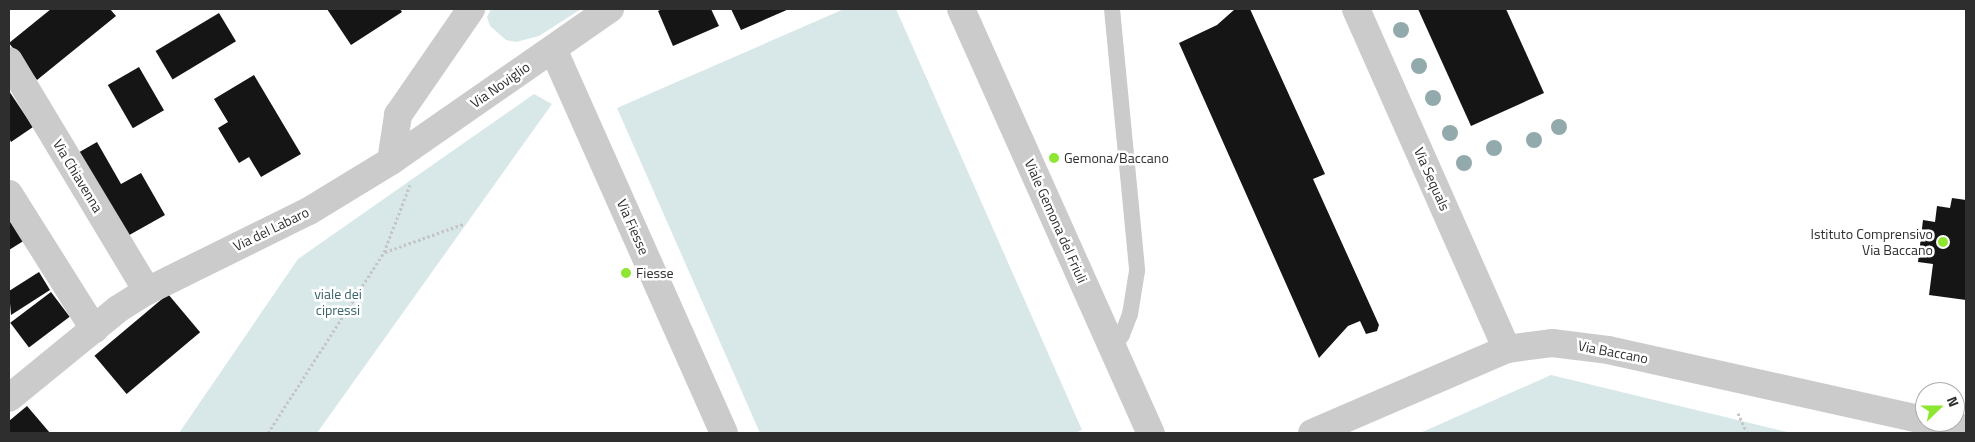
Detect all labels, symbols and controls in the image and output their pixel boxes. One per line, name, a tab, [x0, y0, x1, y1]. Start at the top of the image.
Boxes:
street label: Via Noviglio	[467, 58, 533, 112]
street label: Via Chiavenna	[50, 136, 106, 216]
street label: Via Sequals	[1411, 145, 1453, 213]
place label: Gemona/Baccano	[1064, 150, 1169, 166]
marker: Gemona/Baccano	[1048, 152, 1060, 164]
street label: Viale Gemona del Friuli	[1021, 157, 1091, 285]
street label: Via Fiesse	[613, 197, 653, 257]
street label: Via del Labaro	[230, 203, 312, 255]
place label: Istituto Comprensivo Via Baccano	[1811, 226, 1933, 258]
marker: Istituto Comprensivo Via Baccano	[1937, 236, 1949, 248]
place label: Fiesse	[636, 265, 674, 281]
marker: Fiesse	[620, 267, 632, 279]
park label: viale dei cipressi	[314, 286, 362, 318]
street label: Via Baccano	[1577, 337, 1649, 367]
north arrow	[1915, 382, 1965, 432]
text: N	[1942, 393, 1965, 410]

